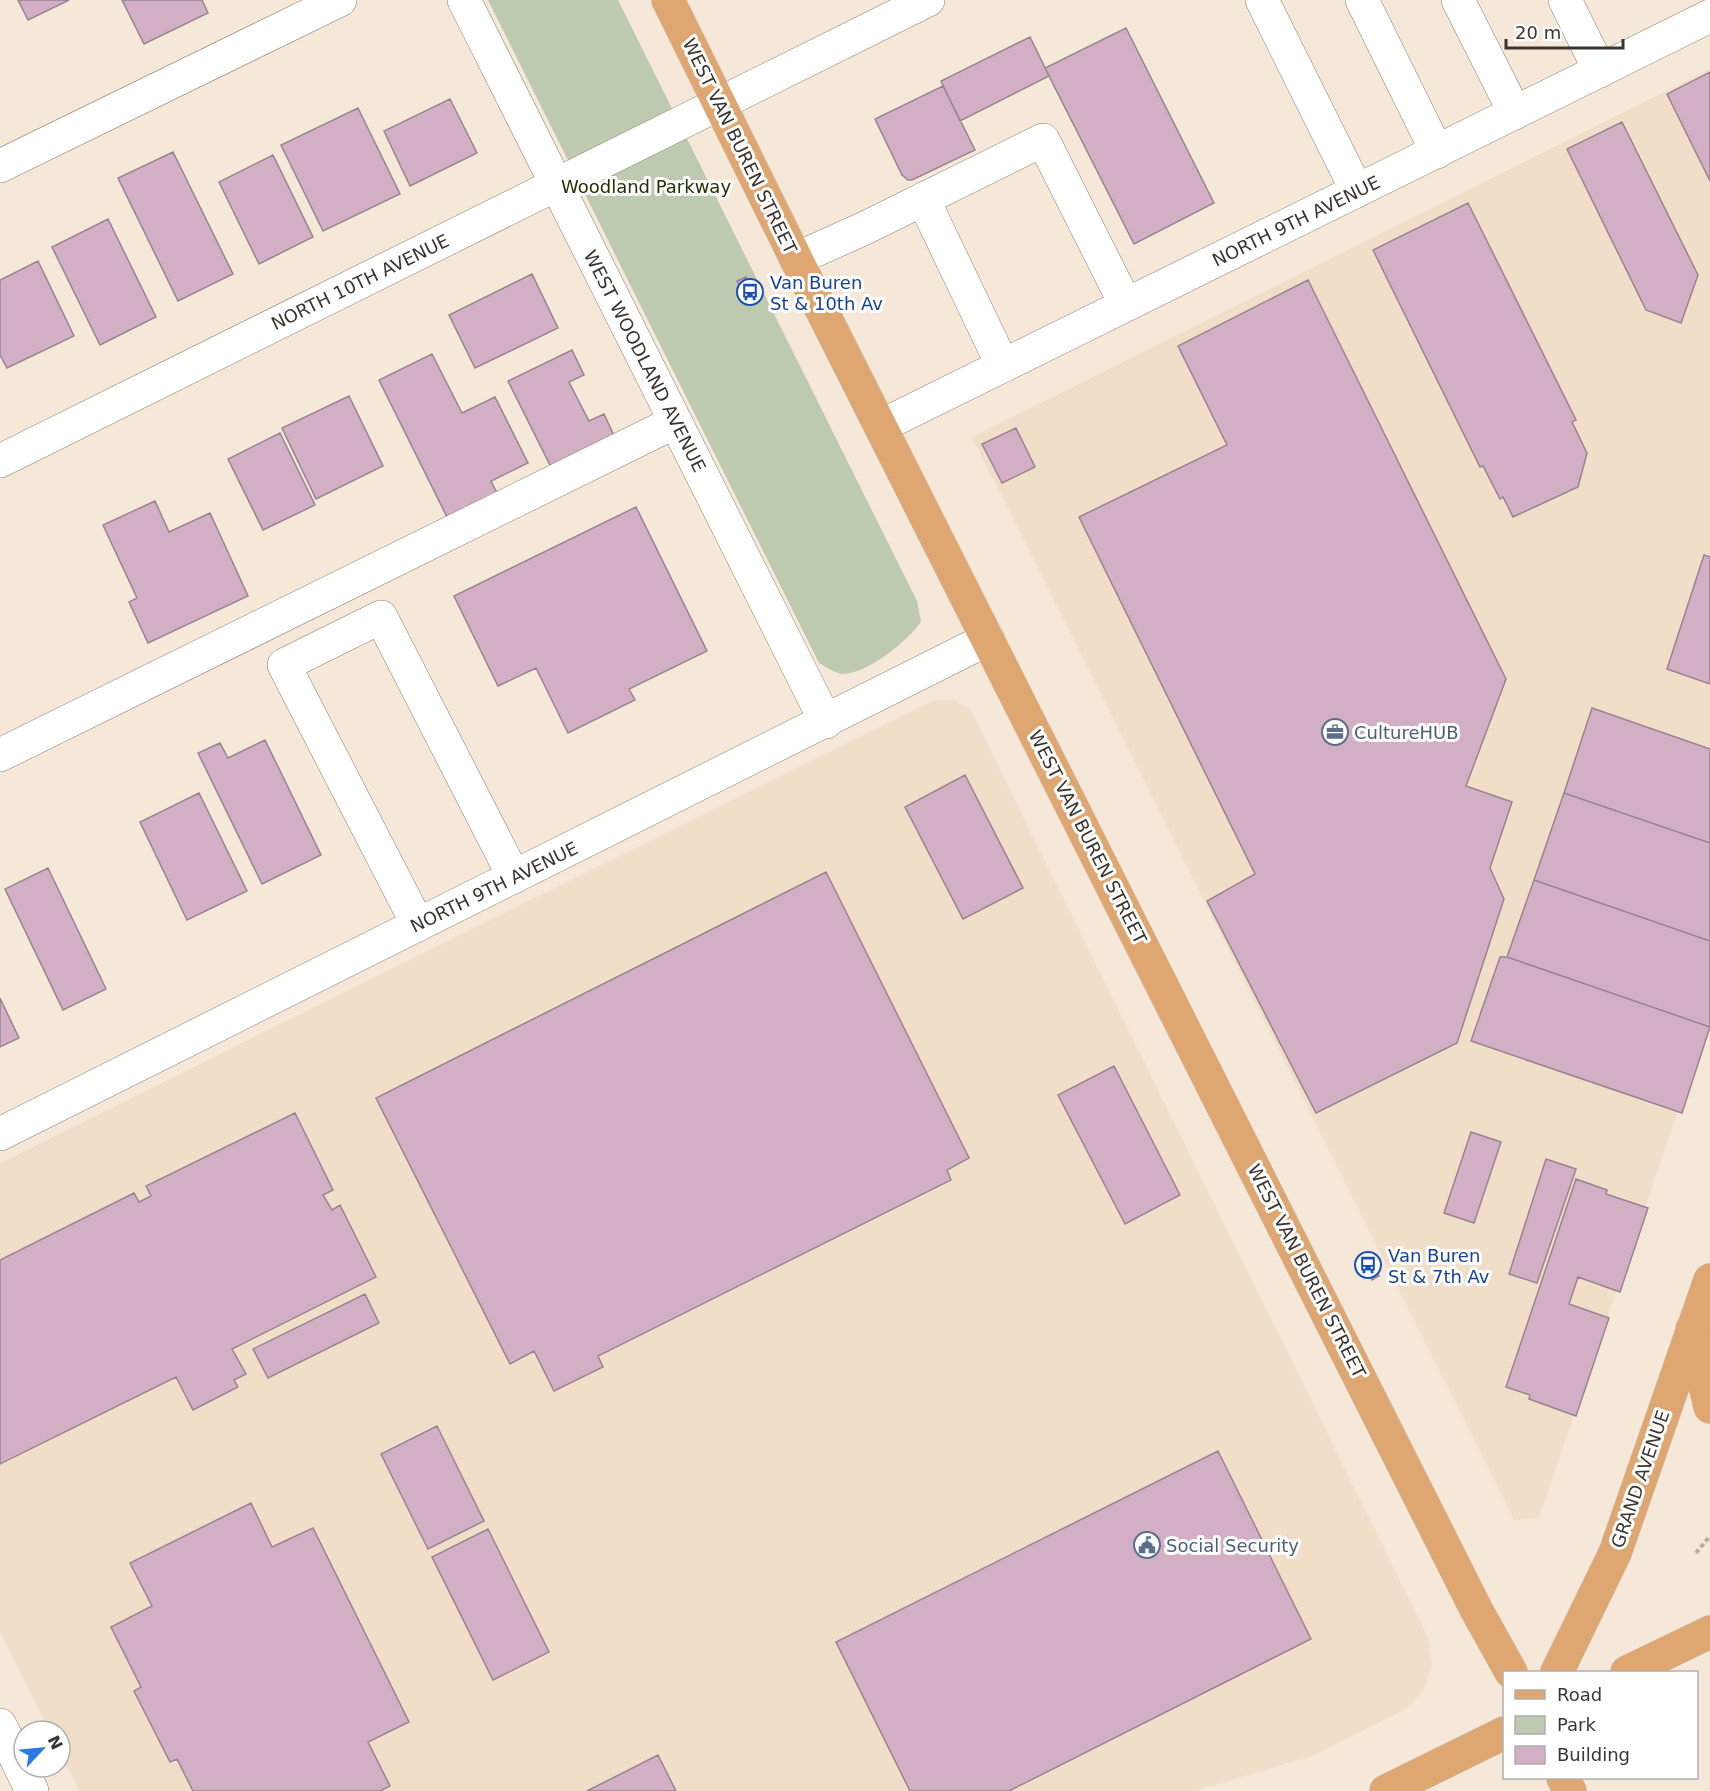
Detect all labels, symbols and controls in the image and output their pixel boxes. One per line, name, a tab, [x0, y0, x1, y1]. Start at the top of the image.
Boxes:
scale bar	[1506, 12, 1623, 50]
text: 20 m	[1515, 22, 1561, 43]
street label: WEST VAN BUREN STREET	[679, 35, 802, 258]
street label: NORTH 9TH AVENUE	[1209, 171, 1383, 271]
park label: Woodland Parkway	[561, 176, 731, 197]
street label: NORTH 10TH AVENUE	[268, 230, 452, 334]
street label: WEST WOODLAND AVENUE	[580, 247, 710, 475]
place label: Van Buren St & 10th Av	[770, 272, 883, 314]
bus stop icon: Van Buren St & 10th Av	[735, 277, 765, 307]
office icon: CultureHUB	[1320, 717, 1350, 747]
place label: CultureHUB	[1354, 722, 1459, 743]
street label: WEST VAN BUREN STREET	[1025, 727, 1152, 948]
street label: NORTH 9TH AVENUE	[407, 837, 581, 937]
street label: WEST VAN BUREN STREET	[1244, 1161, 1371, 1382]
place label: Van Buren St & 7th Av	[1388, 1245, 1490, 1287]
bus stop icon: Van Buren St & 7th Av	[1353, 1250, 1383, 1280]
street label: GRAND AVENUE	[1607, 1408, 1673, 1550]
public building icon: Social Security	[1132, 1530, 1162, 1560]
place label: Social Security	[1166, 1535, 1299, 1556]
legend	[1503, 1671, 1698, 1779]
text: Road	[1557, 1684, 1602, 1705]
text: Park	[1557, 1714, 1596, 1735]
north arrow	[12, 1719, 72, 1779]
text: N	[44, 1732, 67, 1753]
text: Building	[1557, 1744, 1630, 1765]

